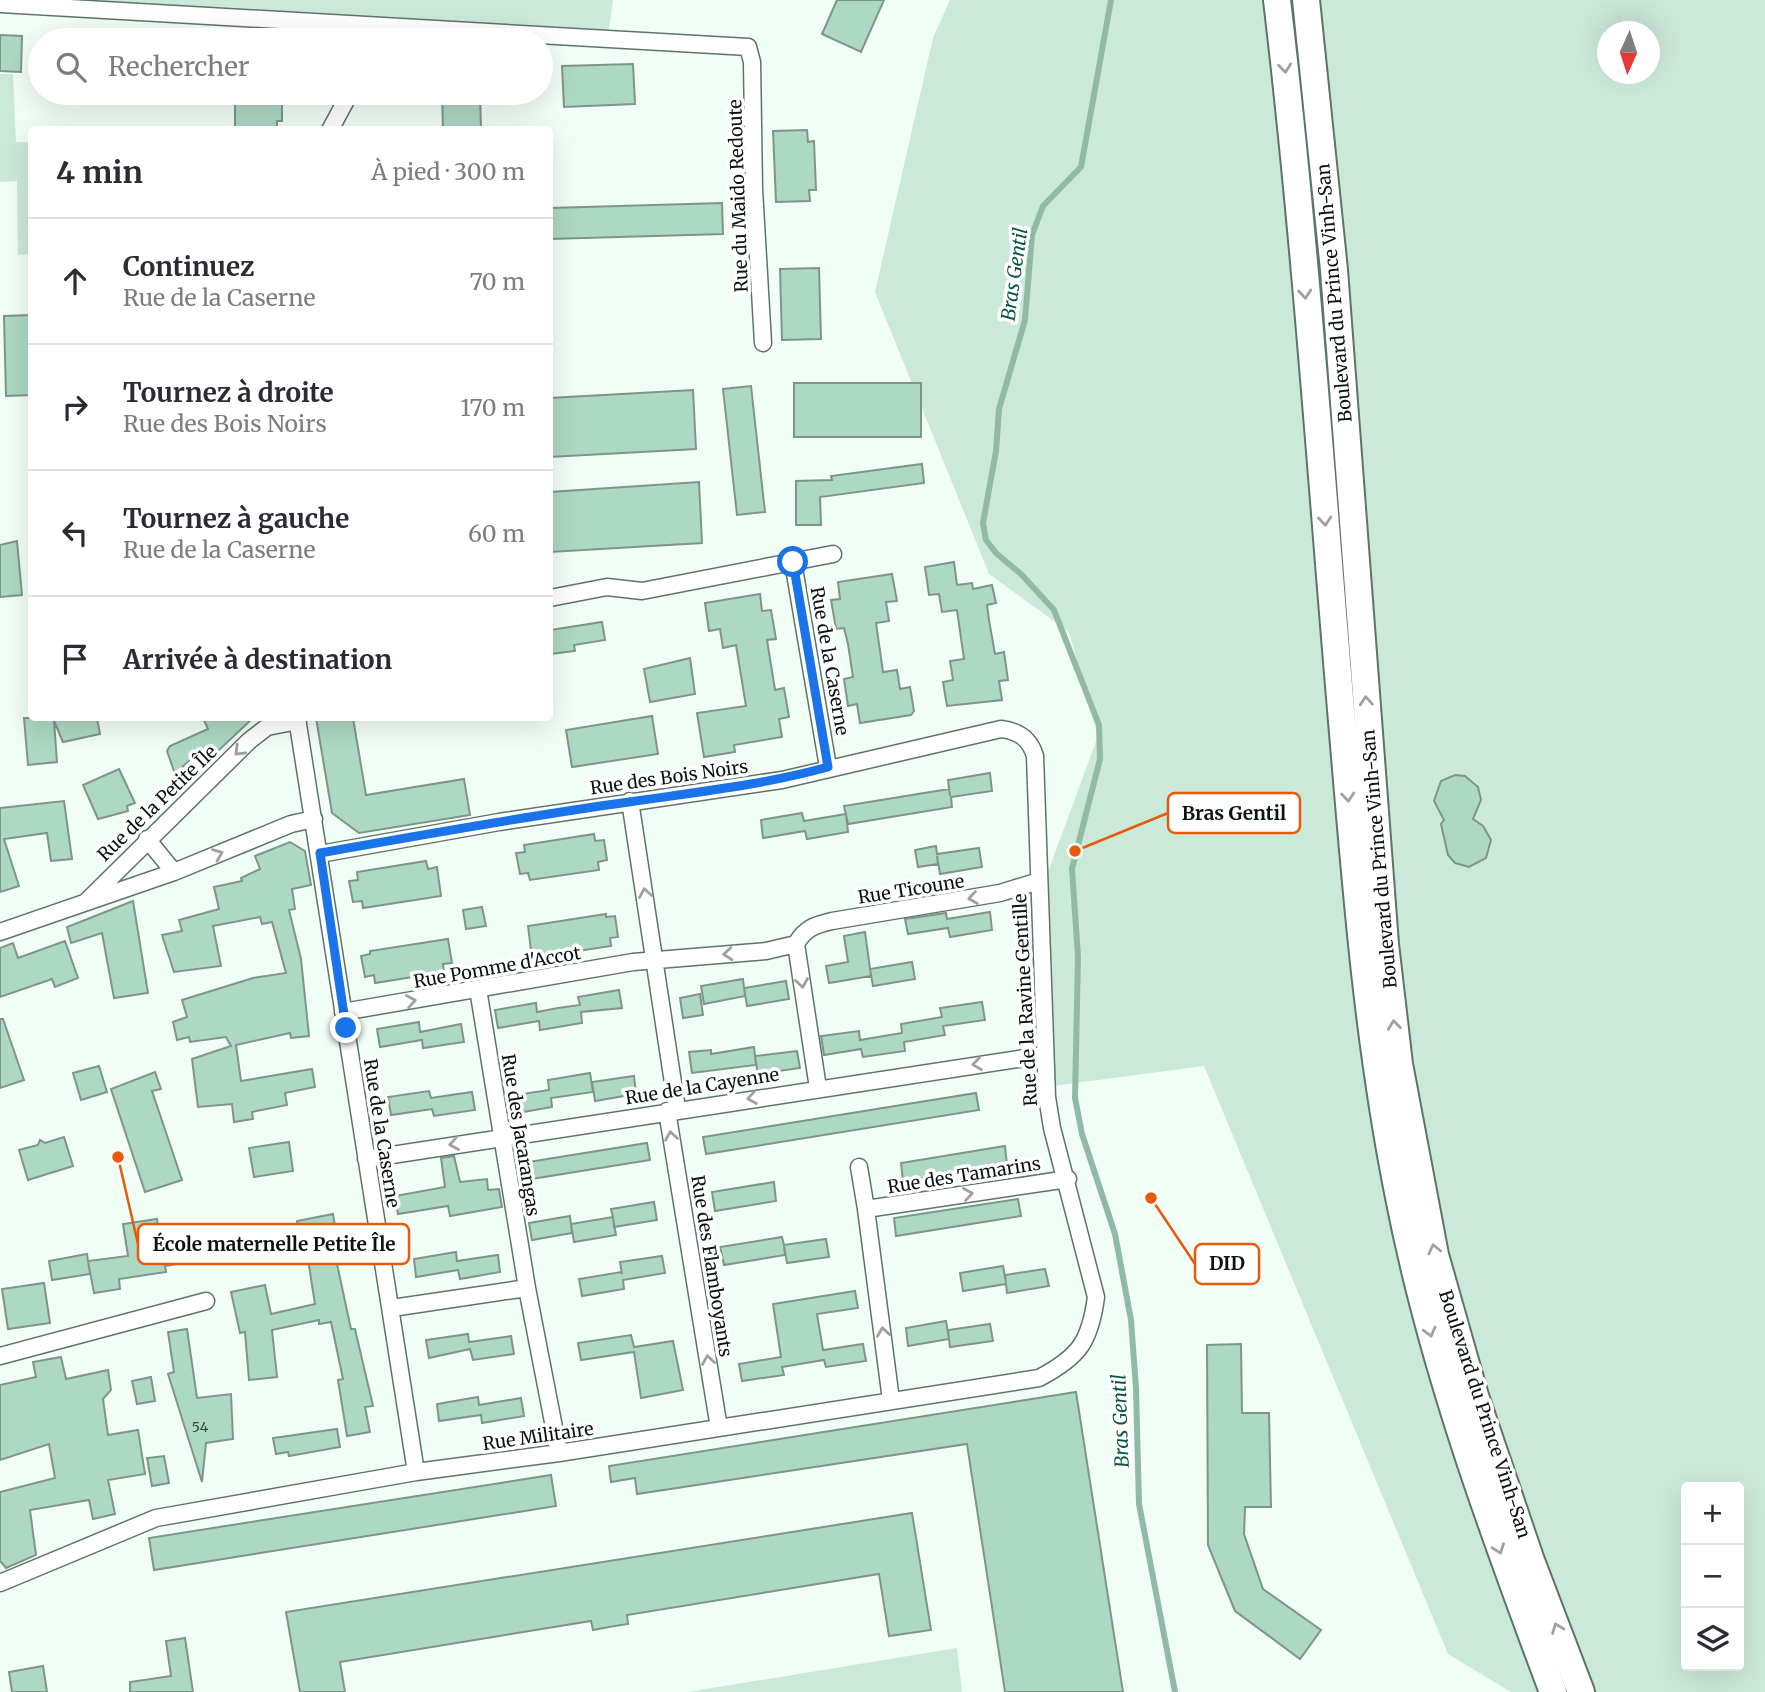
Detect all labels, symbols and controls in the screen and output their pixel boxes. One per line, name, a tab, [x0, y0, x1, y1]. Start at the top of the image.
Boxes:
north arrow	[1597, 21, 1660, 84]
search box	[28, 28, 553, 105]
icon: search	[52, 48, 90, 86]
text: Rechercher	[108, 50, 250, 83]
one-way arrow	[1277, 63, 1292, 74]
street label: Rue du Maido Redoute	[723, 99, 753, 293]
text: 4 min	[56, 153, 143, 191]
text: À pied · 300 m	[371, 157, 525, 186]
street label: Boulevard du Prince Vinh-San	[1311, 163, 1357, 423]
water label: Bras Gentil	[996, 226, 1032, 322]
text: Continuez	[123, 250, 254, 283]
icon: ahead	[56, 262, 94, 300]
text: 70 m	[469, 267, 525, 296]
text: Rue de la Caserne	[123, 283, 315, 312]
one-way arrow	[1297, 289, 1312, 300]
text: Tournez à droite	[123, 376, 334, 409]
icon: right	[56, 388, 94, 426]
text: 170 m	[460, 393, 525, 422]
text: Rue des Bois Noirs	[123, 409, 327, 438]
text: Tournez à gauche	[123, 502, 349, 535]
icon: left	[56, 514, 94, 552]
one-way arrow	[1317, 516, 1332, 527]
text: 60 m	[468, 519, 525, 548]
text: Rue de la Caserne	[123, 535, 315, 564]
route start	[777, 546, 808, 577]
street label: Rue de la Caserne	[806, 585, 854, 737]
icon: arrive	[56, 640, 94, 678]
text: Arrivée à destination	[123, 643, 392, 676]
one-way arrow	[1359, 695, 1374, 706]
street label: Boulevard du Prince Vinh-San	[1356, 729, 1402, 989]
street label: Rue de la Petite Île	[93, 740, 221, 866]
one-way arrow	[234, 742, 247, 755]
street label: Rue des Bois Noirs	[588, 754, 750, 799]
one-way arrow	[1341, 791, 1356, 802]
callout: Bras Gentil	[1168, 793, 1300, 833]
text: Bras Gentil	[1182, 801, 1286, 825]
one-way arrow	[211, 849, 223, 863]
street label: Rue Ticoune	[856, 869, 966, 909]
one-way arrow	[638, 887, 653, 899]
one-way arrow	[967, 890, 979, 905]
street label: Rue de la Ravine Gentille	[1008, 893, 1042, 1107]
street label: Rue Pomme d'Accot	[412, 941, 582, 993]
one-way arrow	[722, 946, 733, 961]
one-way arrow	[794, 977, 809, 989]
one-way arrow	[405, 994, 417, 1009]
route end	[330, 1012, 361, 1043]
one-way arrow	[1386, 1019, 1401, 1031]
street label: Rue des Jacarangas	[497, 1052, 545, 1218]
street label: Rue de la Caserne	[359, 1057, 405, 1209]
one-way arrow	[971, 1057, 983, 1072]
street label: Rue de la Cayenne	[623, 1062, 781, 1110]
one-way arrow	[746, 1090, 758, 1105]
one-way arrow	[664, 1130, 679, 1142]
one-way arrow	[448, 1136, 460, 1151]
street label: Rue des Tamarins	[886, 1152, 1042, 1198]
street label: Rue des Flamboyants	[686, 1173, 738, 1359]
one-way arrow	[962, 1187, 974, 1202]
callout: École maternelle Petite Île	[138, 1224, 409, 1264]
text: École maternelle Petite Île	[152, 1232, 396, 1256]
one-way arrow	[1428, 1243, 1442, 1255]
callout: DID	[1195, 1244, 1259, 1284]
text: DID	[1209, 1251, 1245, 1275]
street label: Boulevard du Prince Vinh-San	[1434, 1287, 1536, 1541]
one-way arrow	[1422, 1326, 1437, 1338]
one-way arrow	[875, 1327, 890, 1338]
one-way arrow	[701, 1355, 716, 1366]
water label: Bras Gentil	[1106, 1374, 1134, 1468]
street label: Rue Militaire	[481, 1417, 595, 1455]
house number: 54	[192, 1418, 209, 1436]
map controls	[1681, 1482, 1744, 1671]
button: +	[1681, 1482, 1744, 1545]
one-way arrow	[1491, 1542, 1505, 1554]
button: −	[1681, 1545, 1744, 1608]
button: layers	[1681, 1608, 1744, 1671]
one-way arrow	[1551, 1623, 1565, 1635]

